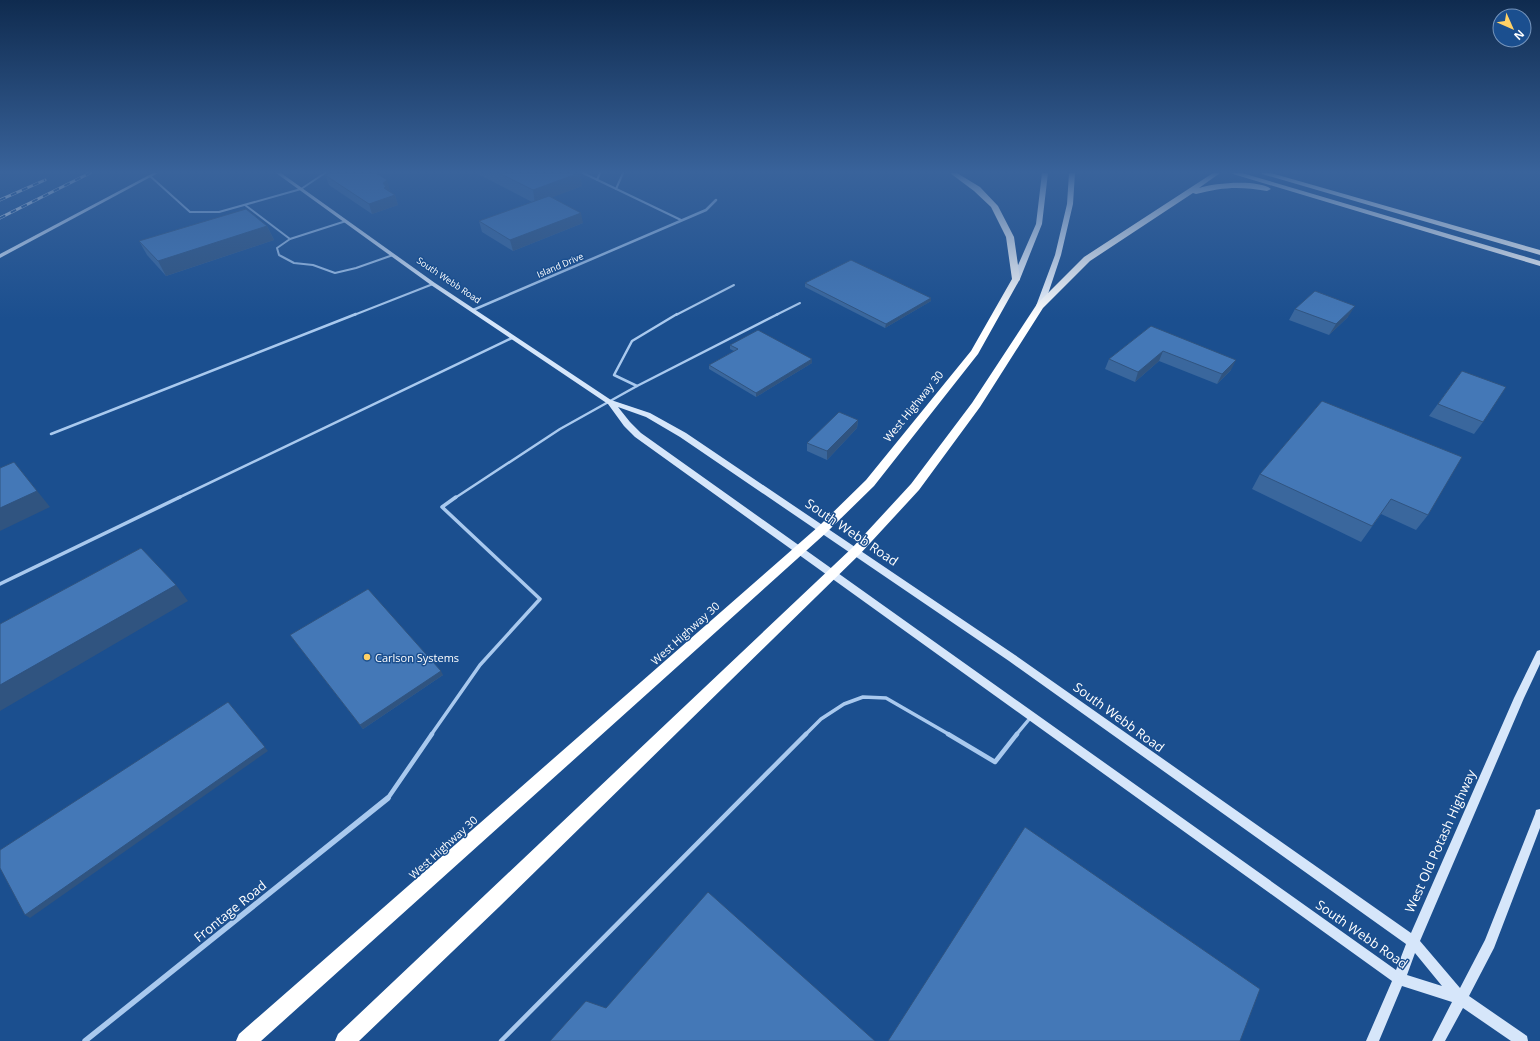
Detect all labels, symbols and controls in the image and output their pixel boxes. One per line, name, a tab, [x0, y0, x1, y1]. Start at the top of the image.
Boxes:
north arrow	[1492, 8, 1532, 48]
text: N	[1511, 27, 1528, 44]
street label: Island Drive	[535, 249, 585, 281]
street label: South Webb Road	[414, 254, 484, 306]
street label: West Highway 30	[880, 367, 946, 445]
street label: South Webb Road	[802, 494, 902, 570]
street label: West Highway 30	[647, 598, 723, 668]
place label: Carlson Systems	[375, 650, 459, 665]
marker: Carlson Systems	[362, 652, 372, 662]
street label: South Webb Road	[1070, 678, 1168, 756]
street label: West Old Potash Highway	[1400, 766, 1480, 915]
street label: West Highway 30	[405, 812, 481, 882]
street label: Frontage Road	[190, 876, 270, 946]
street label: South Webb Road	[1312, 896, 1412, 972]

